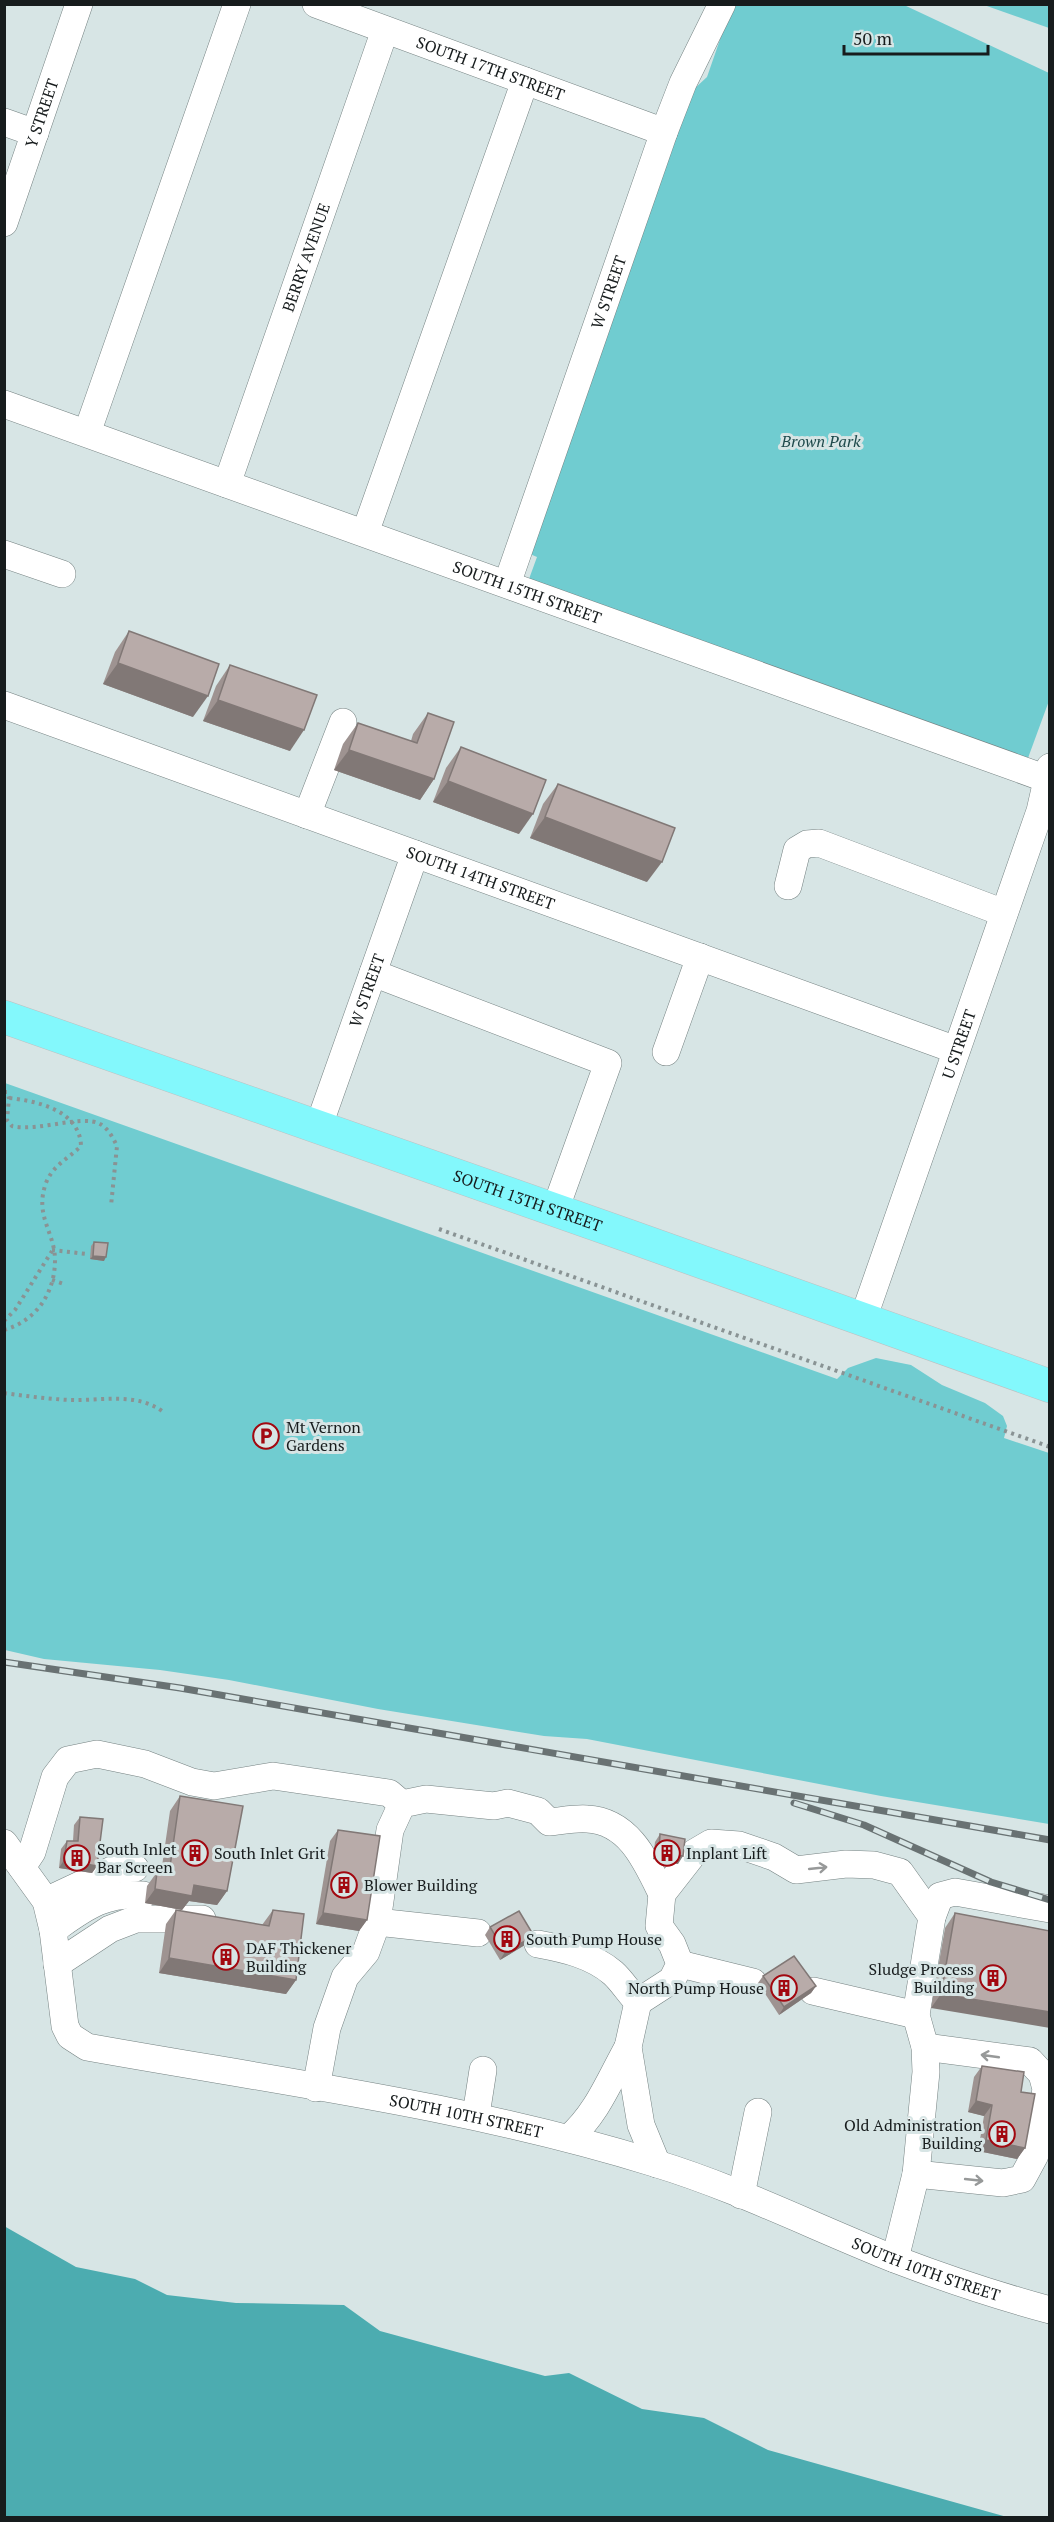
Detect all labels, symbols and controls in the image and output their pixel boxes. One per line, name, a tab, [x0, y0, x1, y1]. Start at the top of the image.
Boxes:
scale bar	[844, 18, 988, 56]
text: 50 m	[853, 26, 893, 50]
street label: SOUTH 17TH STREET	[413, 31, 568, 106]
street label: Y STREET	[20, 76, 64, 151]
street label: BERRY AVENUE	[277, 200, 335, 315]
street label: W STREET	[586, 252, 631, 332]
park label: Brown Park	[780, 430, 861, 452]
street label: SOUTH 15TH STREET	[450, 555, 605, 629]
street label: SOUTH 14TH STREET	[403, 841, 558, 915]
street label: W STREET	[344, 951, 390, 1030]
street label: U STREET	[937, 1007, 981, 1082]
street label: SOUTH 13TH STREET	[450, 1164, 605, 1237]
place label: Mt Vernon Gardens	[286, 1416, 361, 1456]
parking icon: Mt Vernon Gardens	[251, 1421, 281, 1451]
place label: South Inlet Bar Screen	[97, 1838, 177, 1878]
building icon: South Inlet Grit	[180, 1838, 210, 1868]
building icon: Inplant Lift	[652, 1838, 682, 1868]
place label: South Inlet Grit	[214, 1842, 326, 1864]
place label: Inplant Lift	[686, 1842, 767, 1864]
building icon: South Inlet Bar Screen	[62, 1843, 92, 1873]
one-way arrow	[808, 1862, 828, 1873]
building icon: Blower Building	[329, 1870, 359, 1900]
place label: Blower Building	[364, 1874, 478, 1896]
building icon: South Pump House	[492, 1924, 522, 1954]
place label: South Pump House	[526, 1928, 662, 1950]
place label: DAF Thickener Building	[246, 1937, 352, 1977]
building icon: DAF Thickener Building	[211, 1942, 241, 1972]
place label: Sludge Process Building	[869, 1958, 975, 1998]
building icon: Sludge Process Building	[978, 1963, 1008, 1993]
building icon: North Pump House	[769, 1973, 799, 2003]
place label: North Pump House	[628, 1977, 764, 1999]
one-way arrow	[981, 2050, 1001, 2061]
street label: SOUTH 10TH STREET	[388, 2089, 545, 2143]
place label: Old Administration Building	[844, 2114, 983, 2154]
building icon: Old Administration Building	[987, 2119, 1017, 2149]
one-way arrow	[964, 2175, 983, 2186]
street label: SOUTH 10TH STREET	[849, 2232, 1003, 2306]

